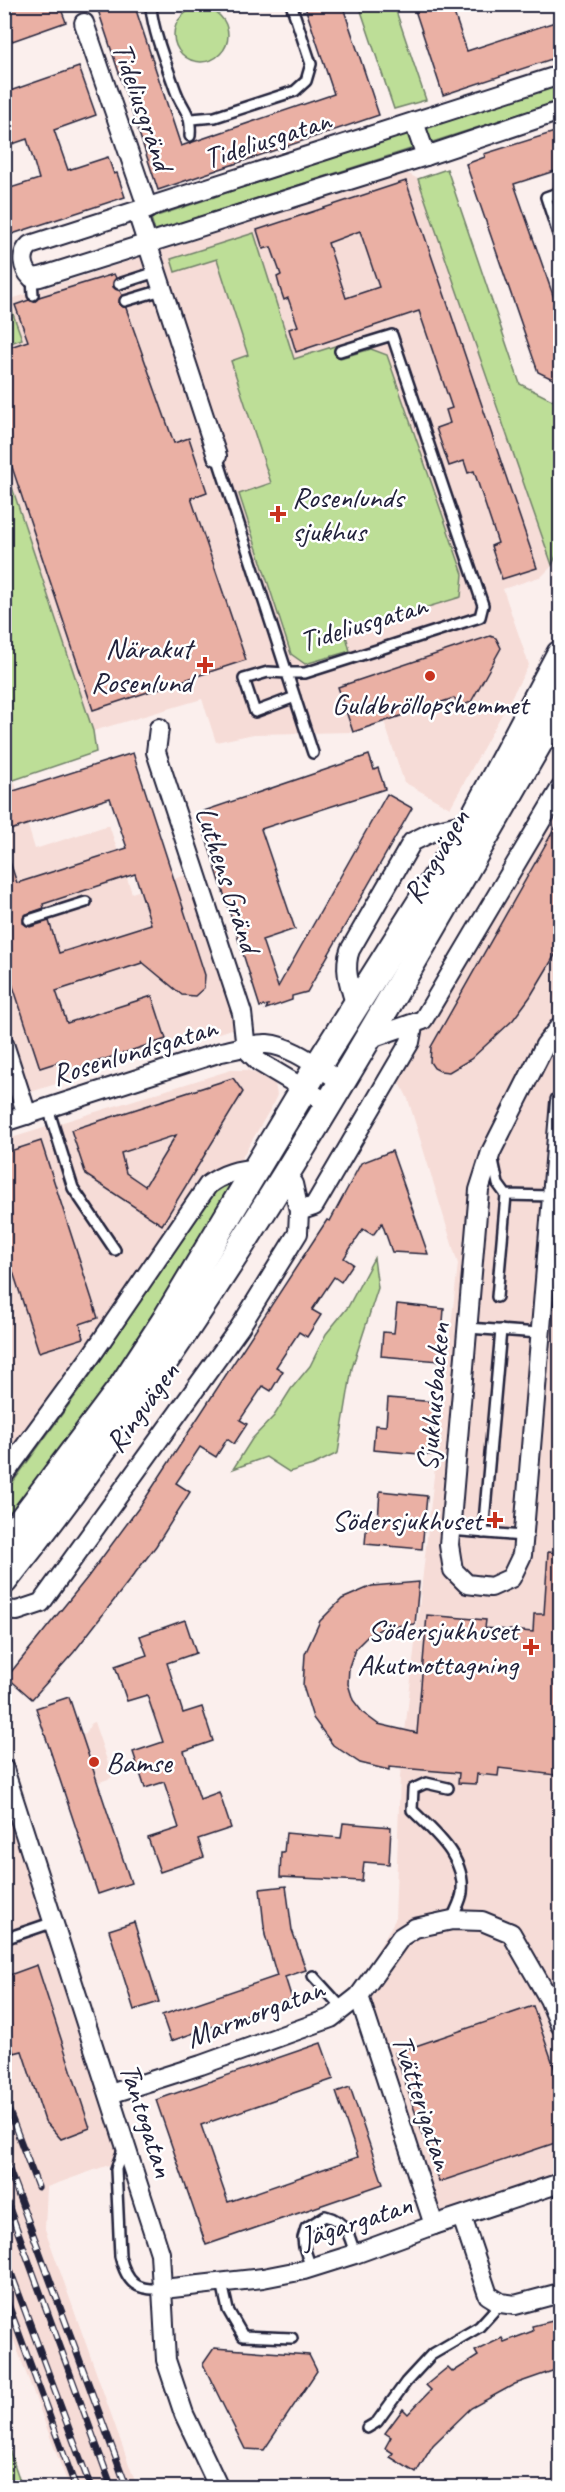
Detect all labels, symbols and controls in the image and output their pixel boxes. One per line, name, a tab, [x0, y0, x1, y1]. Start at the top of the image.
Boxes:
street label: Tideliusgränd	[103, 37, 184, 179]
street label: Tideliusgatan	[199, 100, 337, 177]
place label: Rosenlunds sjukhus	[292, 478, 406, 550]
marker: Rosenlunds sjukhus	[269, 505, 287, 523]
street label: Tideliusgatan	[295, 585, 433, 660]
place label: Närakut Rosenlund	[91, 629, 196, 701]
marker: Närakut Rosenlund	[196, 656, 214, 674]
marker: Guldbröllopshemmet	[423, 669, 437, 683]
place label: Guldbröllopshemmet	[332, 685, 531, 723]
street label: Luthens Gränd	[187, 801, 271, 961]
street label: Ringvägen	[394, 802, 478, 910]
street label: Rosenlundsgatan	[47, 1007, 223, 1094]
street label: Sjukhusbacken	[408, 1320, 458, 1473]
street label: Ringvägen	[96, 1354, 188, 1460]
place label: Södersjukhuset	[331, 1501, 485, 1539]
marker: Södersjukhuset	[486, 1511, 504, 1529]
place label: Södersjukhuset Akutmottagning	[357, 1611, 521, 1683]
marker: Södersjukhuset Akutmottagning	[522, 1638, 540, 1656]
place label: Bamse	[106, 1743, 174, 1781]
marker: Bamse	[87, 1755, 101, 1769]
street label: Marmorgatan	[181, 1969, 331, 2057]
street label: Tvätterigatan	[383, 2029, 463, 2176]
street label: Tantogatan	[111, 2058, 183, 2182]
street label: Jägargatan	[293, 2185, 417, 2257]

